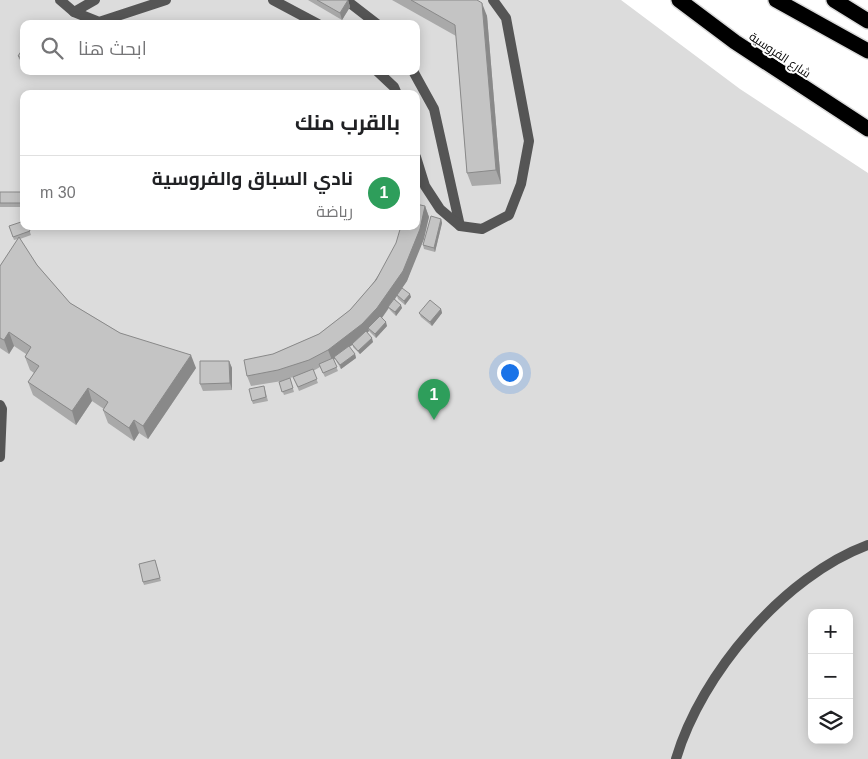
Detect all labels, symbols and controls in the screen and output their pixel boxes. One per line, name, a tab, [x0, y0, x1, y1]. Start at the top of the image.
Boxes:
search box	[20, 20, 420, 75]
street label: شارع الفروسية	[746, 29, 814, 82]
icon: search	[38, 34, 66, 62]
text: ابحث هنا	[78, 38, 147, 59]
text: بالقرب منك	[295, 111, 400, 134]
text: نادي السباق والفروسية	[152, 168, 353, 189]
text: 30 m	[40, 184, 76, 201]
text: 1	[380, 184, 388, 201]
text: رياضة	[316, 203, 353, 220]
your location	[497, 360, 523, 386]
pin: 1	[418, 379, 450, 420]
map controls	[808, 609, 853, 744]
button: +	[808, 609, 853, 654]
button: −	[808, 654, 853, 699]
button: layers	[808, 699, 853, 744]

